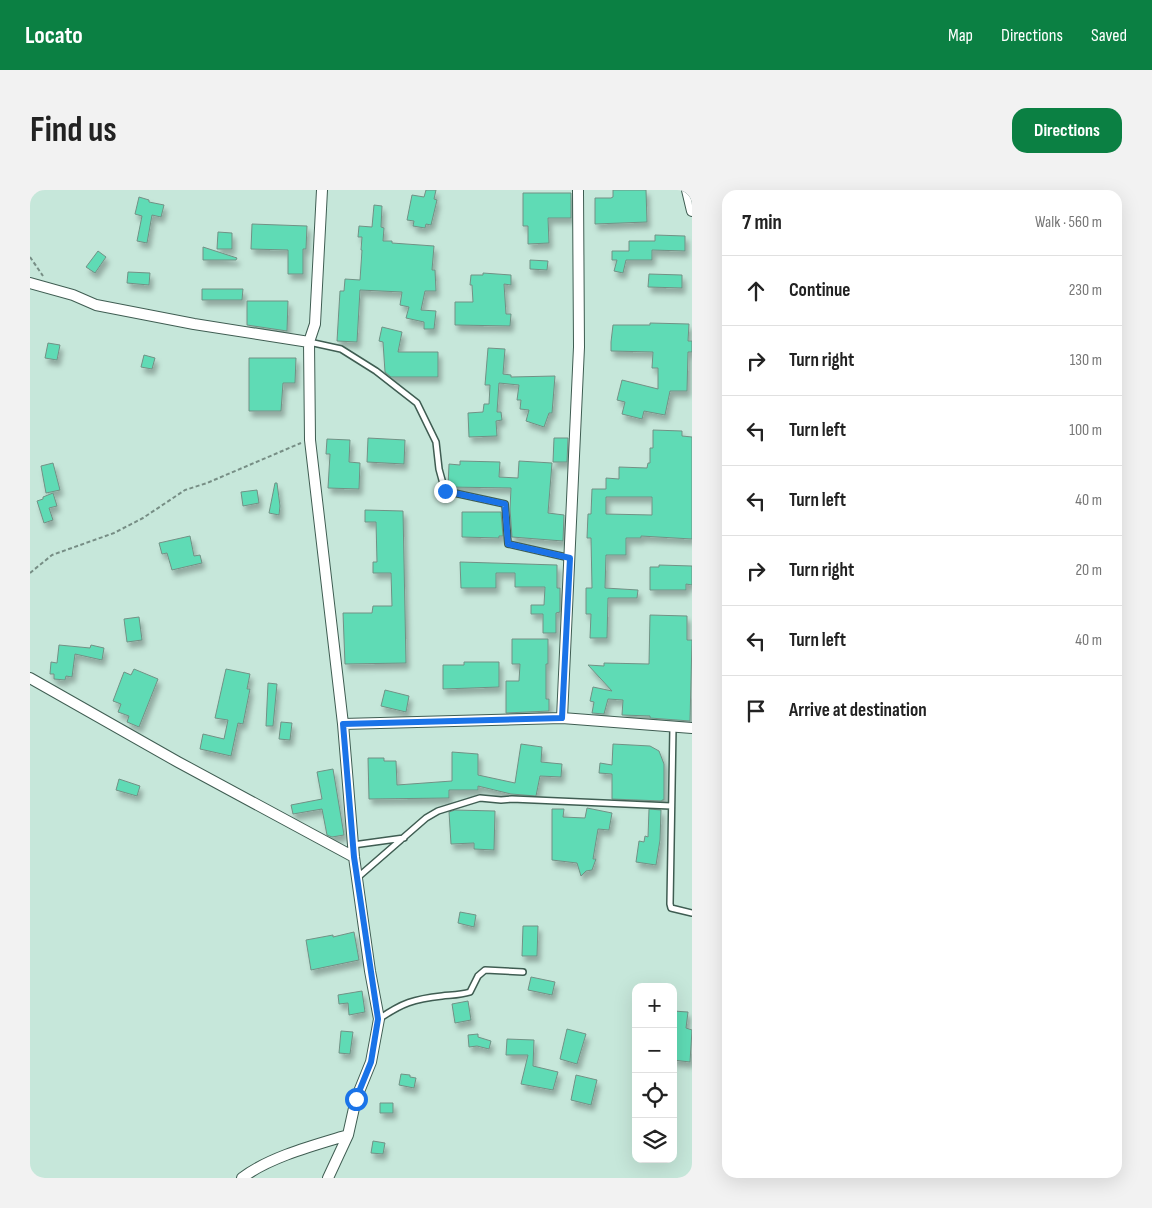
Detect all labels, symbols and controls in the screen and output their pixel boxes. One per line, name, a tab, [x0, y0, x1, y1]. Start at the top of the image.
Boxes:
text: Locato	[25, 21, 83, 50]
text: Map	[948, 25, 973, 46]
text: Directions	[1001, 25, 1063, 46]
text: Saved	[1091, 25, 1127, 46]
button: Directions	[1012, 108, 1122, 153]
text: Find us	[30, 109, 117, 152]
text: 7 min	[742, 210, 782, 235]
text: Walk · 560 m	[1035, 213, 1102, 232]
icon: ahead	[742, 277, 770, 305]
text: Continue	[789, 279, 850, 302]
text: 230 m	[1069, 281, 1102, 300]
icon: right	[742, 347, 770, 375]
text: Turn right	[789, 349, 854, 372]
text: 130 m	[1070, 351, 1102, 370]
icon: left	[742, 417, 770, 445]
text: Turn left	[789, 419, 846, 442]
text: 100 m	[1069, 421, 1102, 440]
route end	[434, 480, 457, 503]
icon: left	[742, 487, 770, 515]
text: Turn left	[789, 489, 846, 512]
text: 40 m	[1075, 491, 1102, 510]
icon: right	[742, 557, 770, 585]
text: Turn right	[789, 559, 854, 582]
text: 20 m	[1075, 561, 1102, 580]
icon: left	[742, 627, 770, 655]
text: Turn left	[789, 629, 846, 652]
text: 40 m	[1075, 631, 1102, 650]
icon: arrive	[742, 697, 770, 725]
text: Arrive at destination	[789, 699, 927, 722]
map controls	[632, 983, 677, 1163]
button: +	[632, 983, 677, 1028]
button: −	[632, 1028, 677, 1073]
button: locate	[632, 1073, 677, 1118]
route start	[345, 1088, 368, 1111]
button: layers	[632, 1118, 677, 1163]

